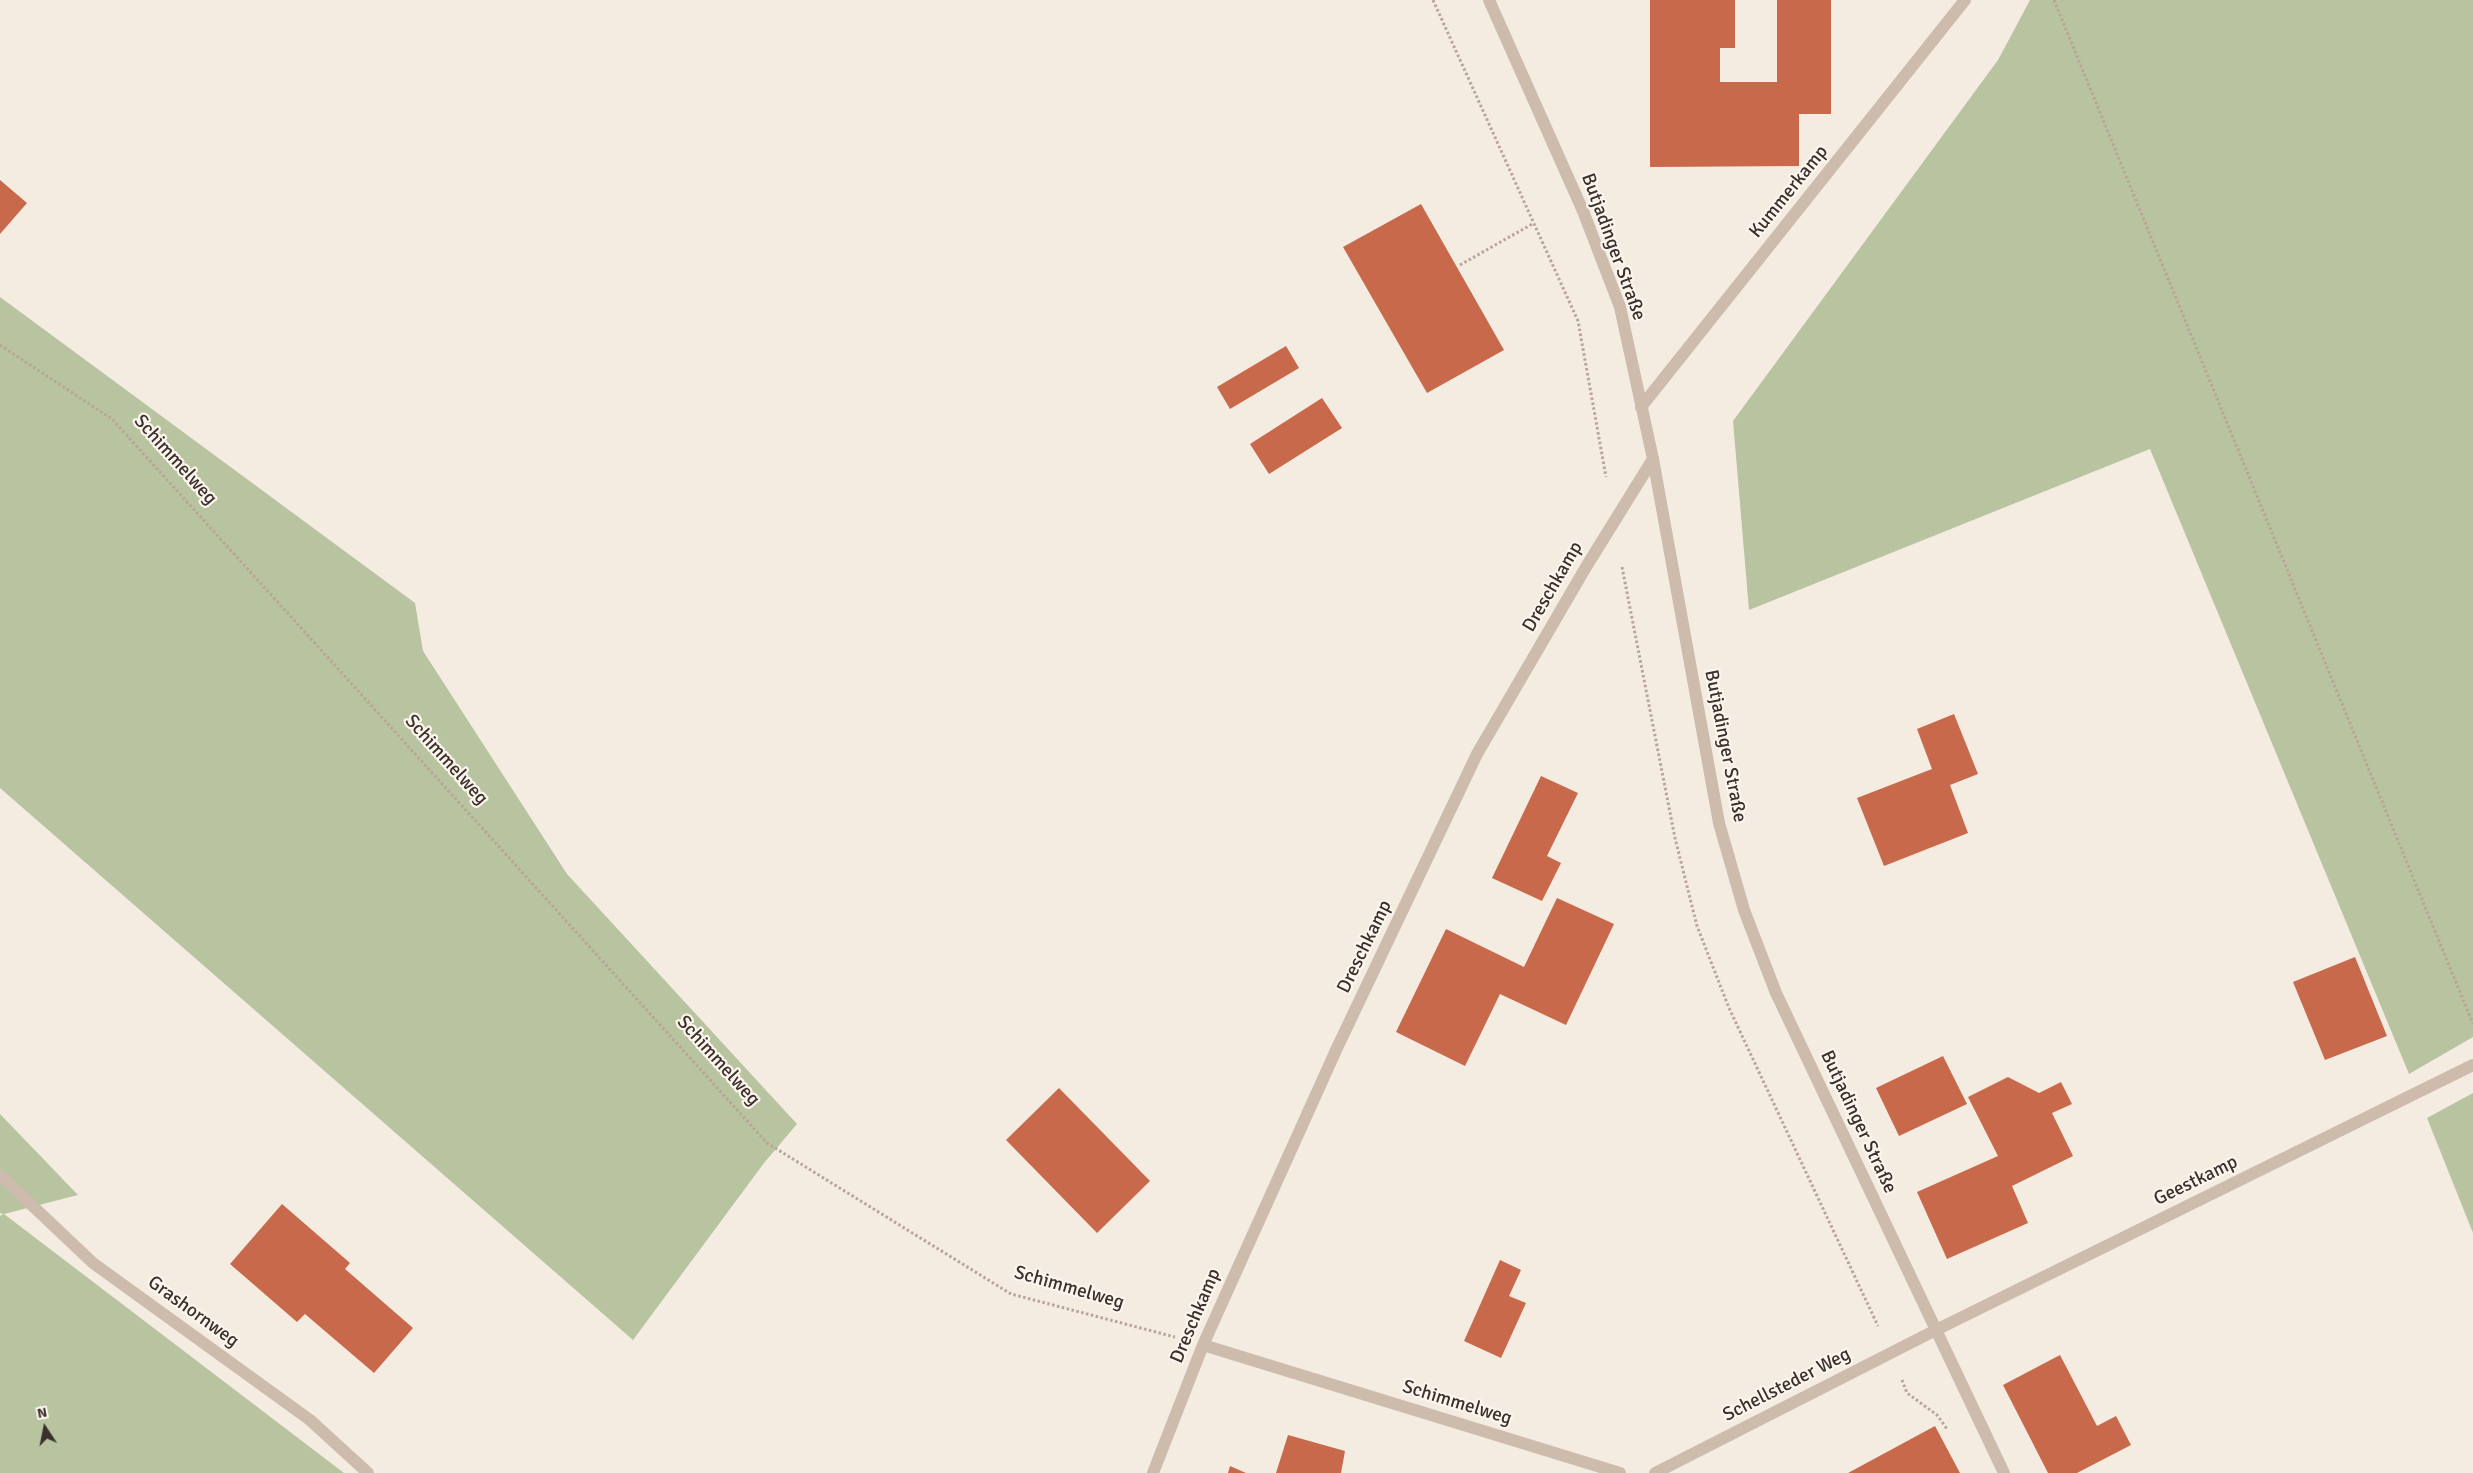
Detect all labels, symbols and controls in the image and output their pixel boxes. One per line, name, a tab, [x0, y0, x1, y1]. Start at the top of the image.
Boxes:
street label: Kummerkamp	[1745, 141, 1833, 243]
street label: Butjadinger Straße	[1576, 170, 1650, 324]
street label: Schimmelweg	[129, 410, 221, 510]
street label: Dreschkamp	[1518, 538, 1588, 636]
street label: Butjadinger Straße	[1699, 668, 1751, 824]
street label: Schimmelweg	[400, 710, 492, 810]
street label: Dreschkamp	[1333, 897, 1397, 997]
street label: Schimmelweg	[672, 1011, 764, 1111]
street label: Butjadinger Straße	[1815, 1047, 1901, 1197]
street label: Geestkamp	[2150, 1151, 2242, 1211]
street label: Schimmelweg	[1011, 1261, 1127, 1315]
street label: Dreschkamp	[1166, 1265, 1226, 1367]
street label: Grashornweg	[143, 1271, 243, 1353]
street label: Schellsteder Weg	[1719, 1343, 1855, 1427]
street label: Schimmelweg	[1400, 1376, 1514, 1430]
north arrow	[20, 1403, 70, 1453]
text: N	[36, 1404, 48, 1422]

